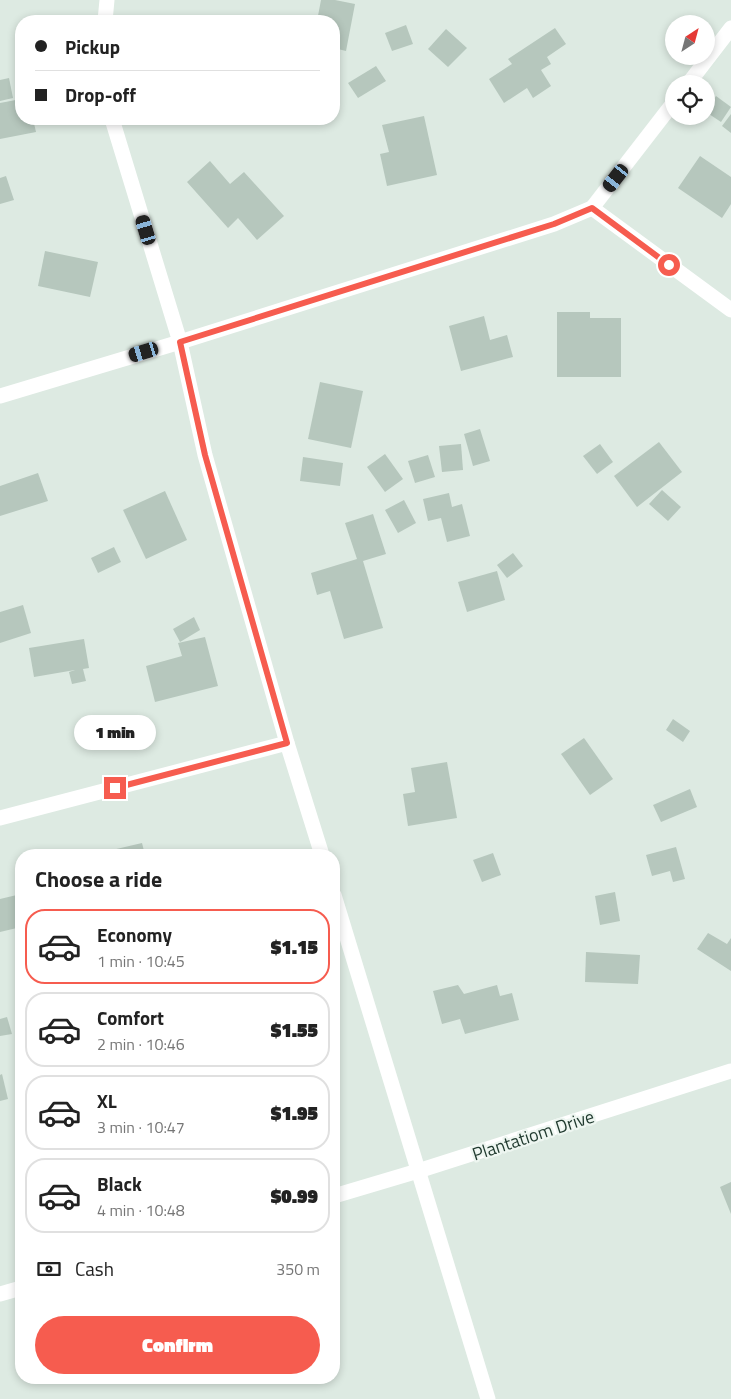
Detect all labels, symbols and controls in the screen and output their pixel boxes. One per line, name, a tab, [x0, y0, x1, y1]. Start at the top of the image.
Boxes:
north arrow	[665, 15, 715, 65]
map controls	[665, 15, 715, 125]
text: Pickup	[65, 32, 120, 61]
button: locate	[665, 75, 715, 125]
text: Drop-off	[65, 80, 136, 109]
car	[600, 162, 631, 194]
car	[134, 213, 157, 247]
route start	[658, 254, 680, 276]
car	[127, 340, 160, 364]
callout: 1 min	[74, 716, 156, 750]
text: 1 min	[95, 720, 135, 744]
route end	[104, 777, 126, 799]
text: Choose a ride	[35, 862, 162, 896]
text: Economy	[97, 920, 172, 949]
icon: car	[37, 924, 82, 969]
text: $1.15	[271, 932, 318, 961]
text: 1 min · 10:45	[97, 949, 185, 973]
text: Comfort	[97, 1003, 164, 1032]
icon: car	[37, 1007, 82, 1052]
text: $1.55	[271, 1015, 318, 1044]
text: 2 min · 10:46	[97, 1032, 185, 1056]
text: XL	[97, 1086, 117, 1115]
icon: car	[37, 1090, 82, 1135]
text: $1.95	[271, 1098, 318, 1127]
street label: Plantatiom Drive	[468, 1103, 598, 1167]
text: 3 min · 10:47	[97, 1115, 185, 1139]
text: Black	[97, 1169, 142, 1198]
icon: car	[37, 1173, 82, 1218]
text: $0.99	[271, 1181, 318, 1210]
text: 4 min · 10:48	[97, 1198, 185, 1222]
text: Cash	[75, 1254, 114, 1283]
icon: cash	[35, 1255, 63, 1283]
text: 350 m	[276, 1257, 320, 1281]
button: Confirm	[35, 1316, 320, 1374]

